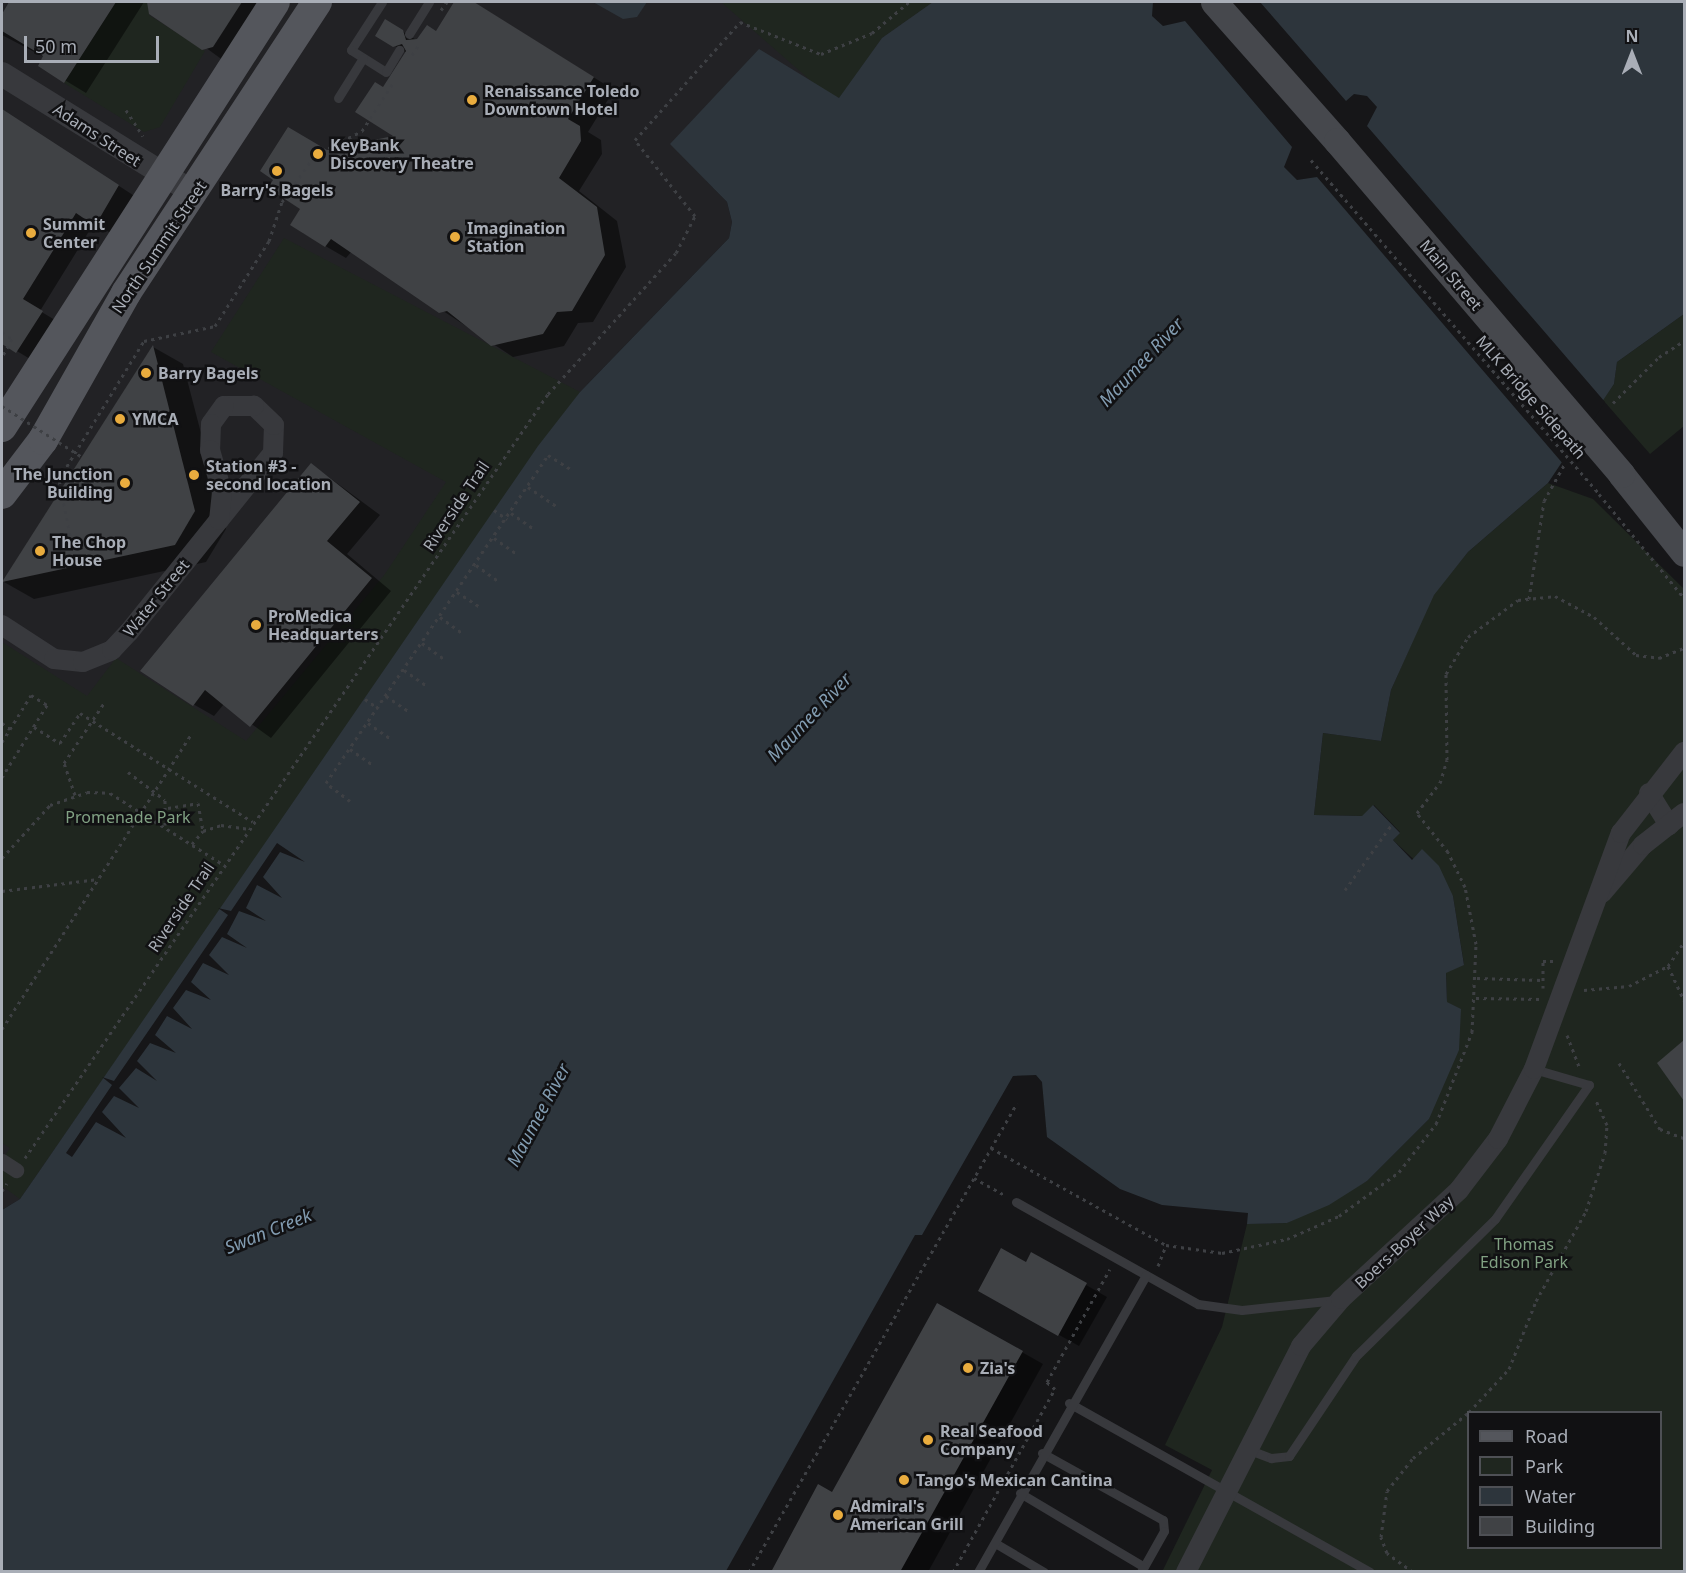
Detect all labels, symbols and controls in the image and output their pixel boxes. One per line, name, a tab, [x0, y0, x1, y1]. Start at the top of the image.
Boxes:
scale bar	[27, 24, 162, 62]
north arrow	[1602, 24, 1662, 84]
text: N	[1625, 25, 1639, 47]
text: 50 m	[35, 34, 77, 58]
place label: Renaissance Toledo Downtown Hotel	[484, 81, 639, 119]
marker: Renaissance Toledo Downtown Hotel	[465, 93, 479, 107]
street label: Adams Street	[50, 100, 144, 170]
place label: KeyBank Discovery Theatre	[330, 135, 474, 173]
marker: KeyBank Discovery Theatre	[311, 147, 325, 161]
marker: Barry's Bagels	[270, 164, 284, 178]
street label: North Summit Street	[108, 177, 210, 317]
place label: Barry's Bagels	[221, 180, 333, 200]
place label: Summit Center	[43, 214, 105, 252]
place label: Imagination Station	[467, 218, 565, 256]
marker: Summit Center	[24, 226, 38, 240]
marker: Imagination Station	[448, 230, 462, 244]
street label: Main Street	[1416, 236, 1486, 314]
water label: Maumee River	[1094, 313, 1188, 411]
street label: MLK Bridge Sidepath	[1472, 331, 1590, 463]
place label: Barry Bagels	[158, 363, 259, 383]
marker: Barry Bagels	[139, 366, 153, 380]
place label: YMCA	[132, 409, 178, 429]
marker: YMCA	[113, 412, 127, 426]
place label: Station #3 - second location	[206, 456, 331, 494]
street label: Riverside Trail	[419, 457, 493, 555]
place label: The Junction Building	[13, 464, 113, 502]
marker: Station #3 - second location	[187, 468, 201, 482]
marker: The Junction Building	[118, 476, 132, 490]
place label: The Chop House	[52, 532, 126, 570]
marker: The Chop House	[33, 544, 47, 558]
street label: Water Street	[119, 556, 193, 640]
place label: ProMedica Headquarters	[268, 606, 378, 644]
marker: ProMedica Headquarters	[249, 618, 263, 632]
water label: Maumee River	[762, 668, 856, 766]
park label: Promenade Park	[65, 807, 191, 827]
street label: Riverside Trail	[144, 858, 218, 956]
water label: Maumee River	[502, 1060, 574, 1170]
street label: Boers-Boyer Way	[1351, 1191, 1457, 1293]
water label: Swan Creek	[221, 1204, 315, 1258]
park label: Thomas Edison Park	[1480, 1234, 1568, 1272]
place label: Zia's	[980, 1358, 1015, 1378]
marker: Zia's	[961, 1361, 975, 1375]
legend	[1467, 1411, 1662, 1549]
place label: Real Seafood Company	[940, 1421, 1043, 1459]
text: Road	[1525, 1424, 1568, 1448]
marker: Real Seafood Company	[921, 1433, 935, 1447]
text: Park	[1525, 1454, 1563, 1478]
place label: Tango's Mexican Cantina	[916, 1470, 1113, 1490]
marker: Tango's Mexican Cantina	[897, 1473, 911, 1487]
text: Water	[1525, 1484, 1576, 1508]
place label: Admiral's American Grill	[850, 1496, 964, 1534]
marker: Admiral's American Grill	[831, 1508, 845, 1522]
text: Building	[1525, 1514, 1595, 1538]

